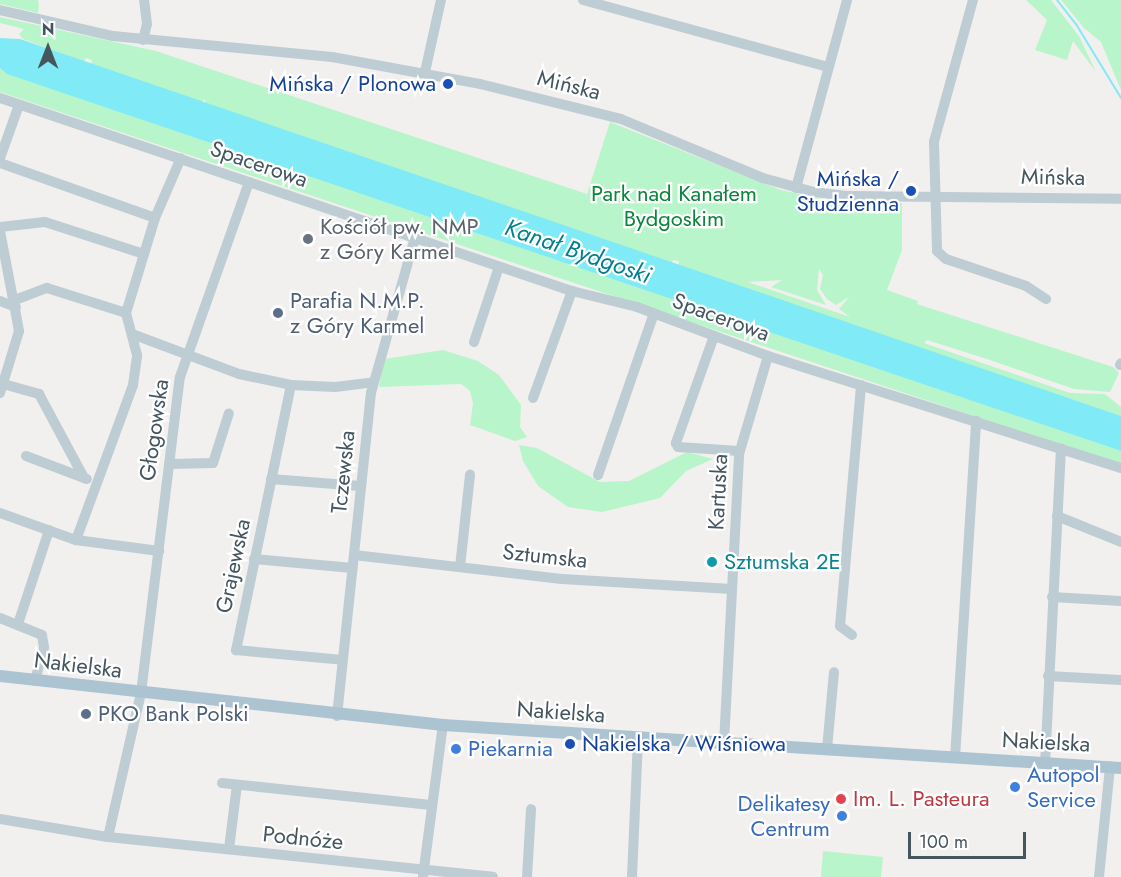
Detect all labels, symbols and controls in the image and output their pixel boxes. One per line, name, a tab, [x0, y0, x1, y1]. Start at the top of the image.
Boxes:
north arrow	[18, 18, 78, 78]
text: N	[42, 18, 54, 41]
street label: Mińska	[535, 64, 603, 106]
place label: Mińska / Plonowa	[269, 71, 436, 97]
marker: Mińska / Plonowa	[441, 77, 455, 91]
street label: Spacerowa	[207, 135, 311, 193]
street label: Mińska	[1021, 163, 1085, 191]
place label: Mińska / Studzienna	[797, 165, 899, 216]
park label: Park nad Kanałem Bydgoskim	[591, 180, 757, 231]
marker: Mińska / Studzienna	[904, 184, 918, 198]
place label: Kościół pw. NMP z Góry Karmel	[320, 213, 479, 264]
water label: Kanał Bydgoski	[501, 213, 655, 289]
marker: Kościół pw. NMP z Góry Karmel	[301, 232, 315, 246]
place label: Parafia N.M.P. z Góry Karmel	[290, 287, 424, 338]
street label: Spacerowa	[669, 287, 773, 347]
marker: Parafia N.M.P. z Góry Karmel	[271, 306, 285, 320]
street label: Głogowska	[134, 377, 174, 483]
street label: Tczewska	[326, 429, 360, 515]
street label: Kartuska	[703, 453, 733, 531]
street label: Grajewska	[210, 516, 256, 616]
street label: Sztumska	[501, 538, 589, 574]
place label: Sztumska 2E	[724, 549, 841, 575]
marker: Sztumska 2E	[705, 555, 719, 569]
street label: Nakielska	[32, 647, 124, 683]
street label: Nakielska	[516, 696, 606, 728]
place label: PKO Bank Polski	[98, 701, 249, 727]
marker: PKO Bank Polski	[79, 707, 93, 721]
street label: Nakielska	[1001, 727, 1091, 757]
place label: Nakielska / Wiśniowa	[582, 731, 786, 757]
place label: Piekarnia	[468, 736, 553, 762]
marker: Nakielska / Wiśniowa	[563, 737, 577, 751]
marker: Piekarnia	[449, 742, 463, 756]
place label: Autopol Service	[1027, 761, 1100, 812]
marker: Autopol Service	[1008, 780, 1022, 794]
place label: Im. L. Pasteura	[853, 786, 990, 812]
place label: Delikatesy Centrum	[738, 790, 830, 842]
marker: Im. L. Pasteura	[834, 792, 848, 806]
marker: Delikatesy Centrum	[835, 809, 849, 823]
scale bar	[911, 820, 1030, 858]
street label: Podnóże	[261, 821, 345, 855]
text: 100 m	[919, 829, 968, 855]

